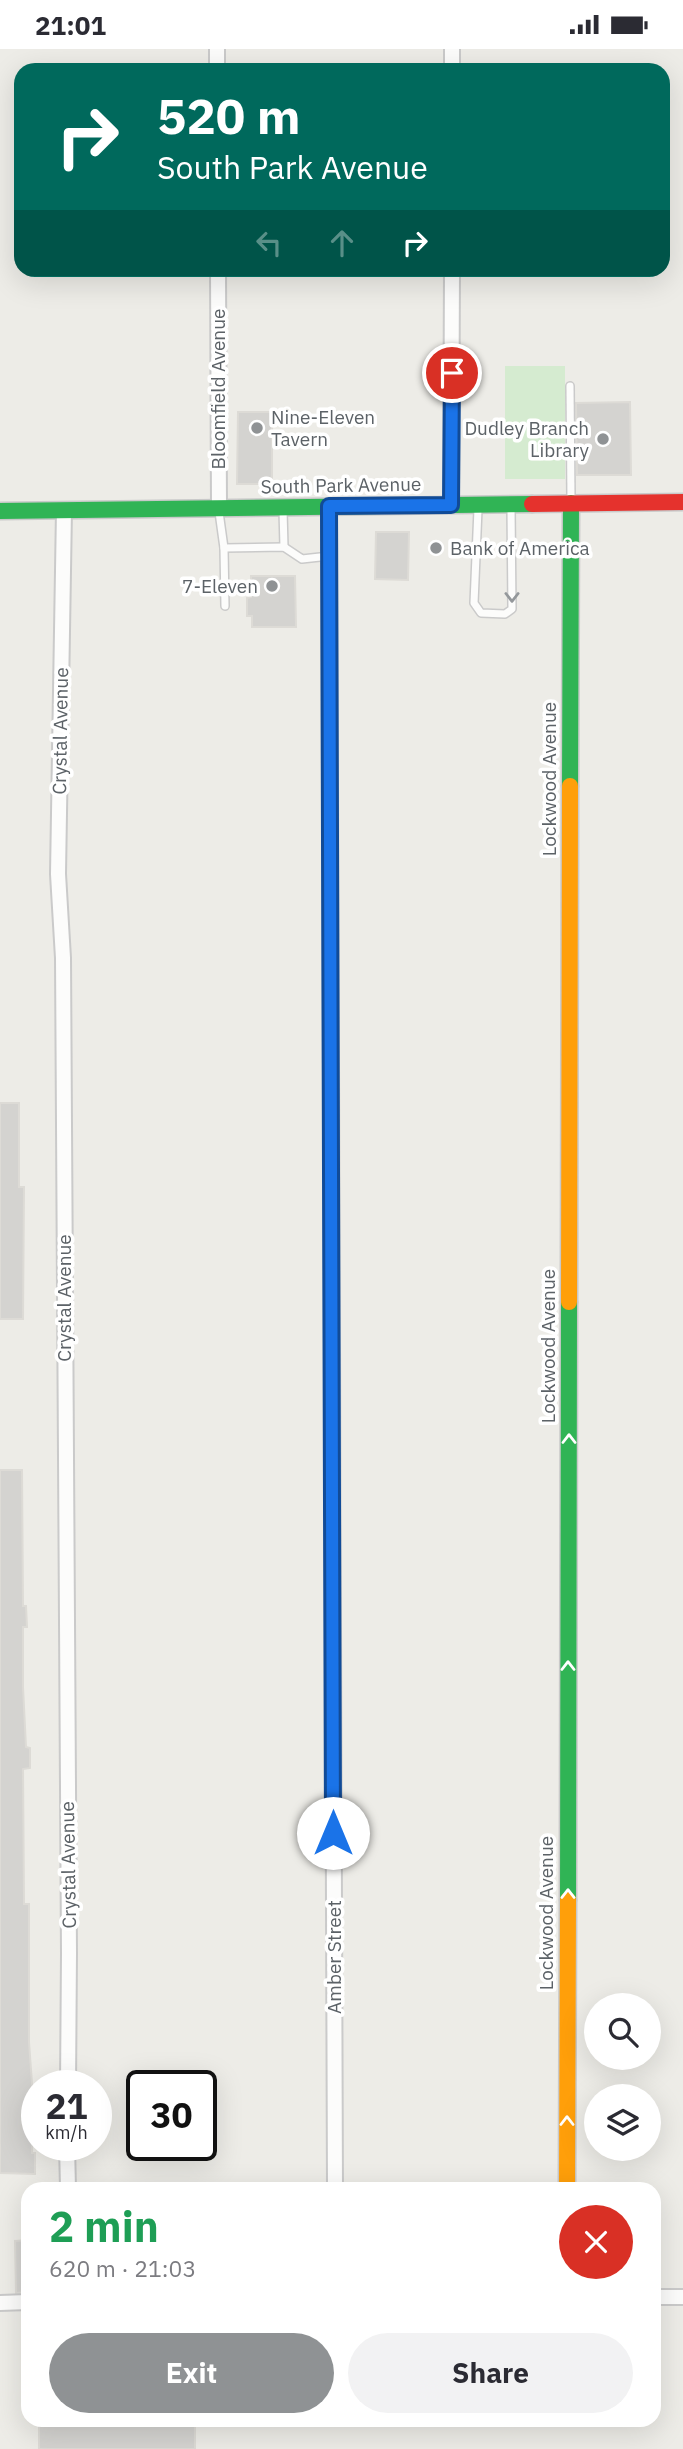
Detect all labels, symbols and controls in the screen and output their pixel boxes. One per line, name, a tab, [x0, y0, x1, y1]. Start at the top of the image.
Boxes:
text: 21:01	[35, 8, 106, 42]
text: 520 m	[157, 84, 301, 147]
icon: right	[42, 91, 133, 182]
text: South Park Avenue	[157, 146, 428, 188]
icon: left	[250, 224, 288, 262]
icon: ahead	[323, 224, 361, 262]
icon: right	[396, 224, 434, 262]
street label: Bloomfield Avenue	[206, 309, 230, 469]
pin	[422, 343, 482, 403]
icon: arrive	[433, 354, 471, 392]
place label: Nine-Eleven Tavern	[271, 405, 375, 451]
place label: Dudley Branch Library	[464, 416, 590, 462]
marker: Nine-Eleven Tavern	[249, 420, 265, 436]
marker: Dudley Branch Library	[595, 431, 611, 447]
street label: South Park Avenue	[260, 472, 422, 498]
place label: Bank of America	[450, 536, 590, 560]
marker: Bank of America	[428, 540, 444, 556]
place label: 7-Eleven	[182, 574, 258, 598]
marker: 7-Eleven	[264, 578, 280, 594]
one-way arrow	[504, 592, 520, 602]
street label: Crystal Avenue	[47, 667, 73, 795]
street label: Lockwood Avenue	[537, 702, 561, 856]
street label: Crystal Avenue	[52, 1234, 76, 1362]
street label: Lockwood Avenue	[536, 1269, 560, 1423]
one-way arrow	[561, 1433, 577, 1443]
one-way arrow	[560, 1660, 576, 1671]
position arrow	[296, 1796, 370, 1870]
street label: Crystal Avenue	[55, 1801, 81, 1929]
street label: Lockwood Avenue	[534, 1836, 558, 1990]
one-way arrow	[560, 1888, 576, 1898]
street label: Amber Street	[322, 1900, 346, 2014]
map controls	[584, 1993, 661, 2161]
button: search	[584, 1993, 661, 2070]
speed limit sign: 30	[126, 2070, 217, 2161]
text: 21	[45, 2083, 88, 2129]
button: layers	[584, 2084, 661, 2161]
one-way arrow	[559, 2115, 575, 2126]
text: km/h	[45, 2121, 88, 2144]
text: 2 min	[49, 2199, 159, 2254]
button: close	[559, 2205, 633, 2279]
text: 620 m · 21:03	[49, 2253, 196, 2283]
button: Exit	[49, 2333, 334, 2413]
button: Share	[348, 2333, 633, 2413]

